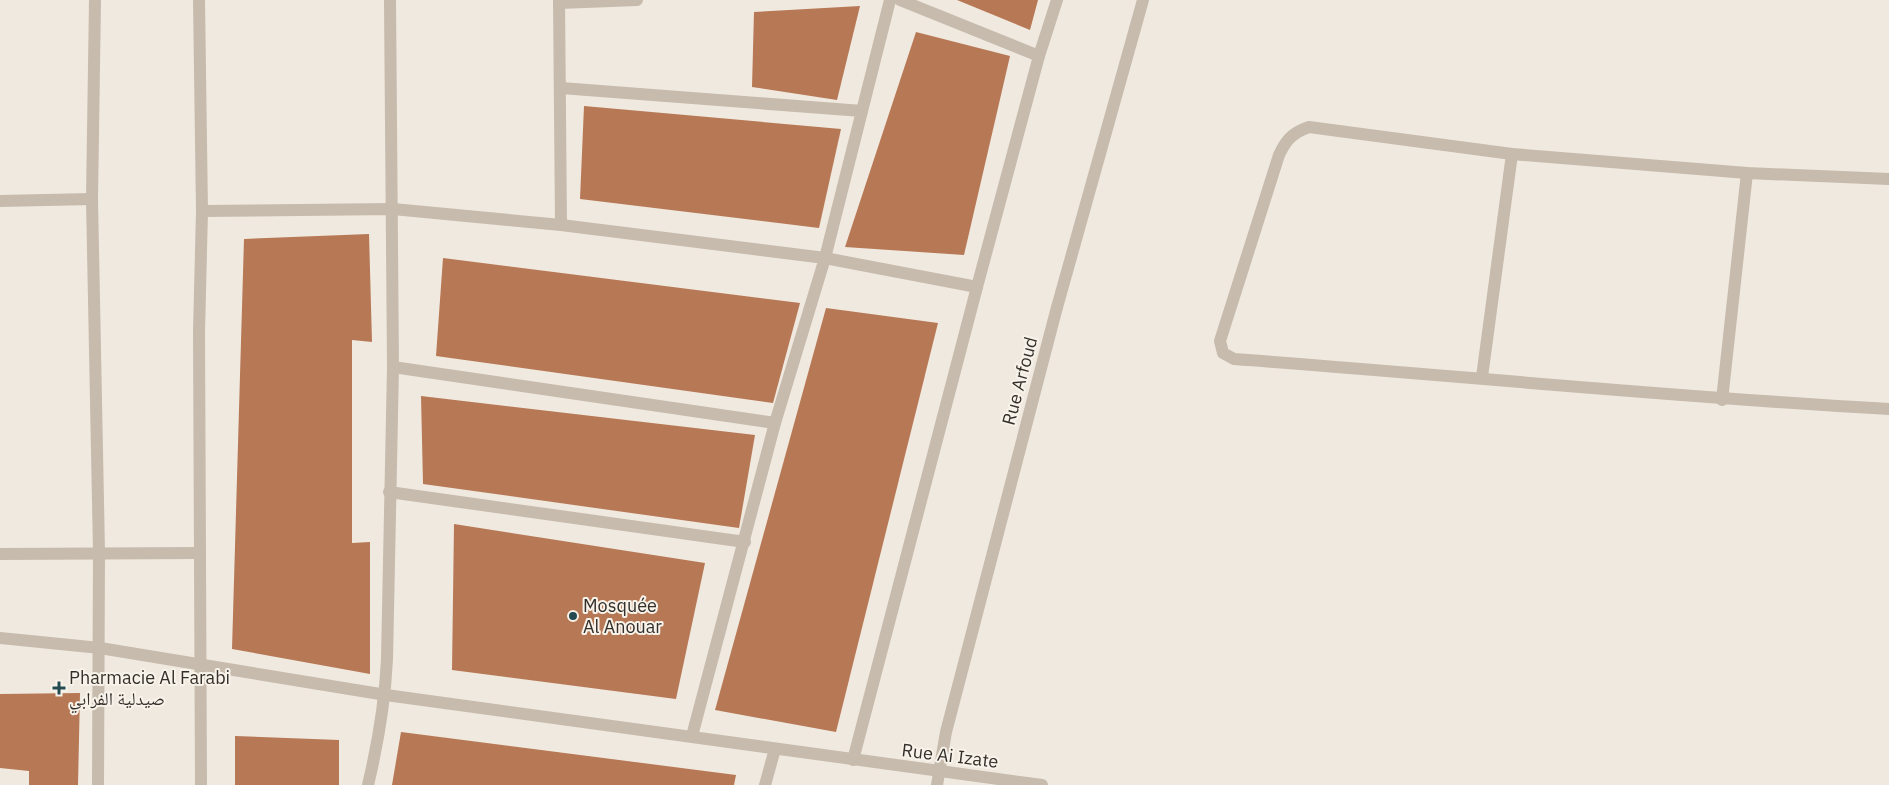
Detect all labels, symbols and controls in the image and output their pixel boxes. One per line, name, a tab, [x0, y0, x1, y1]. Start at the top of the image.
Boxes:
street label: Rue Arfoud	[997, 334, 1042, 428]
place label: Mosquée Al Anouar	[583, 594, 662, 638]
marker: Mosquée Al Anouar	[567, 610, 579, 622]
place label: Pharmacie Al Farabi صيدلية الفرابي	[69, 666, 230, 714]
marker: Pharmacie Al Farabi صيدلية الفرابي	[53, 682, 65, 694]
street label: Rue Ai Izate	[900, 738, 1000, 773]

